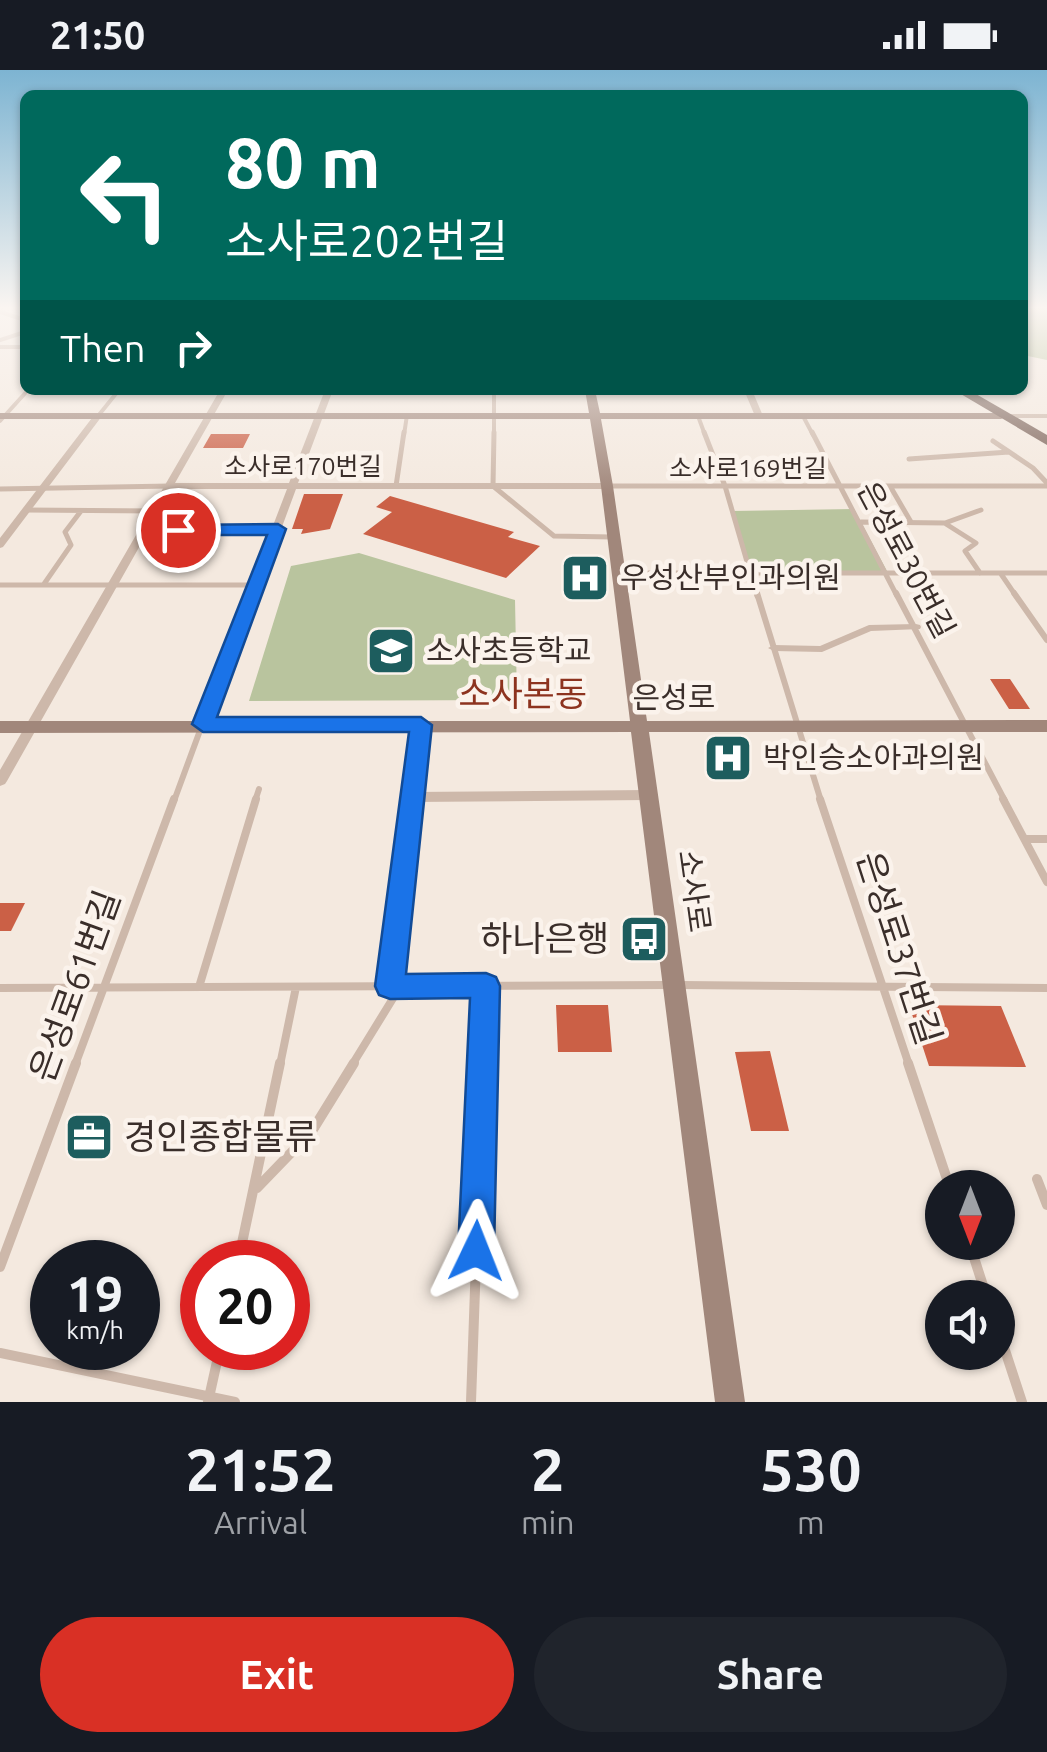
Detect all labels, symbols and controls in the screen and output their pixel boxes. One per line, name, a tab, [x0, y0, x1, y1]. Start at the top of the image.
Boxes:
text: 21:50	[50, 14, 145, 56]
text: 80 m	[225, 123, 381, 201]
icon: left	[60, 130, 190, 260]
text: 소사로202번길	[225, 215, 508, 266]
icon: right	[166, 320, 221, 375]
text: Then	[60, 327, 146, 369]
street label: 소사로170번길	[224, 452, 382, 480]
street label: 소사로169번길	[669, 454, 827, 482]
street label: 은성로30번길	[852, 476, 962, 643]
pin	[136, 488, 221, 573]
icon: arrive	[151, 503, 206, 558]
hospital icon: 우성산부인과의원	[559, 552, 611, 604]
place label: 우성산부인과의원	[620, 560, 841, 594]
school or university icon: 소사초등학교	[365, 625, 417, 677]
place label: 소사초등학교	[426, 633, 592, 667]
district label: 소사본동	[459, 673, 587, 713]
street label: 은성로	[633, 680, 715, 714]
hospital icon: 박인승소아과의원	[702, 732, 754, 784]
place label: 박인승소아과의원	[763, 740, 984, 774]
street label: 은성로37번길	[850, 846, 950, 1049]
street label: 소사로	[672, 847, 718, 934]
street label: 은성로61번길	[21, 885, 127, 1087]
bus stop icon: 하나은행	[618, 913, 670, 965]
place label: 하나은행	[480, 918, 609, 958]
office icon: 경인종합물류	[63, 1111, 115, 1163]
place label: 경인종합물류	[124, 1116, 317, 1156]
north arrow	[925, 1170, 1015, 1260]
map controls	[925, 1170, 1015, 1370]
position arrow	[424, 1199, 528, 1303]
speed limit sign: 20	[180, 1240, 310, 1370]
text: 19	[67, 1265, 123, 1321]
button: sound	[925, 1280, 1015, 1370]
text: km/h	[66, 1316, 124, 1344]
text: 21:52	[185, 1435, 336, 1502]
text: 2	[531, 1435, 565, 1502]
text: 530	[760, 1435, 862, 1502]
text: Arrival	[214, 1504, 307, 1540]
text: min	[521, 1504, 575, 1540]
text: m	[797, 1504, 825, 1540]
button: Exit	[40, 1617, 514, 1732]
button: Share	[534, 1617, 1007, 1732]

